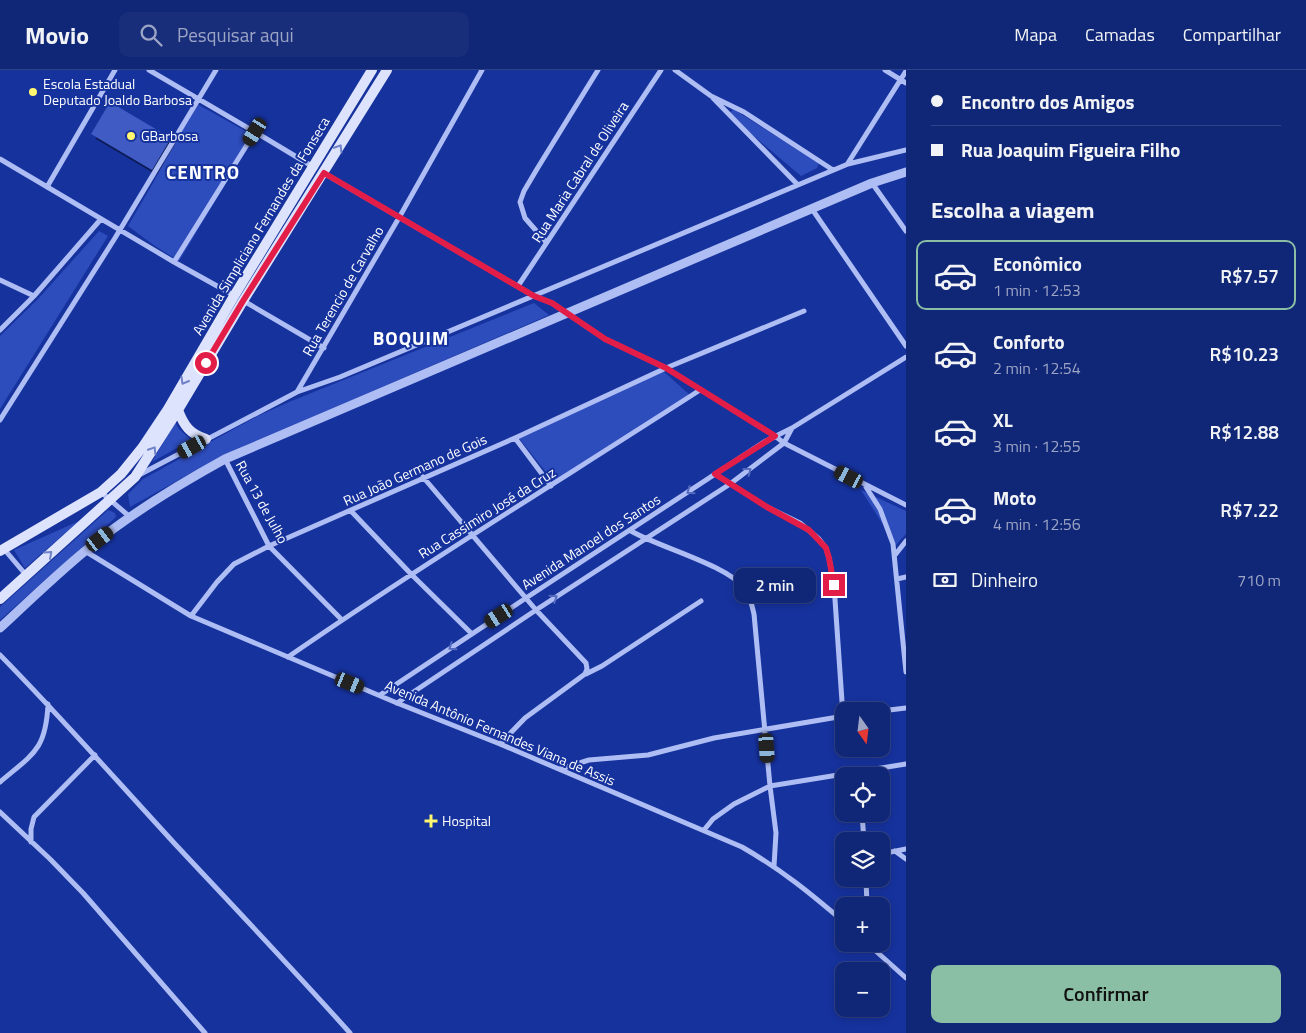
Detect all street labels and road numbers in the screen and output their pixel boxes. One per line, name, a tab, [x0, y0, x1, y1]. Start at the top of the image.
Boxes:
street label: Rua Maria Cabral de Oliveira	[526, 97, 633, 247]
street label: Avenida Simpliciano Fernandes da Fonseca	[187, 113, 334, 339]
street label: Rua Terencio de Carvalho	[297, 222, 388, 360]
street label: Rua João Germano de Gois	[340, 428, 490, 511]
street label: Rua 13 de Julho	[231, 456, 294, 547]
street label: Rua Cassimiro José da Cruz	[414, 462, 560, 563]
street label: Avenida Manoel dos Santos	[517, 489, 664, 595]
street label: Avenida Antônio Fernandes Viana de Assis	[382, 674, 619, 791]

